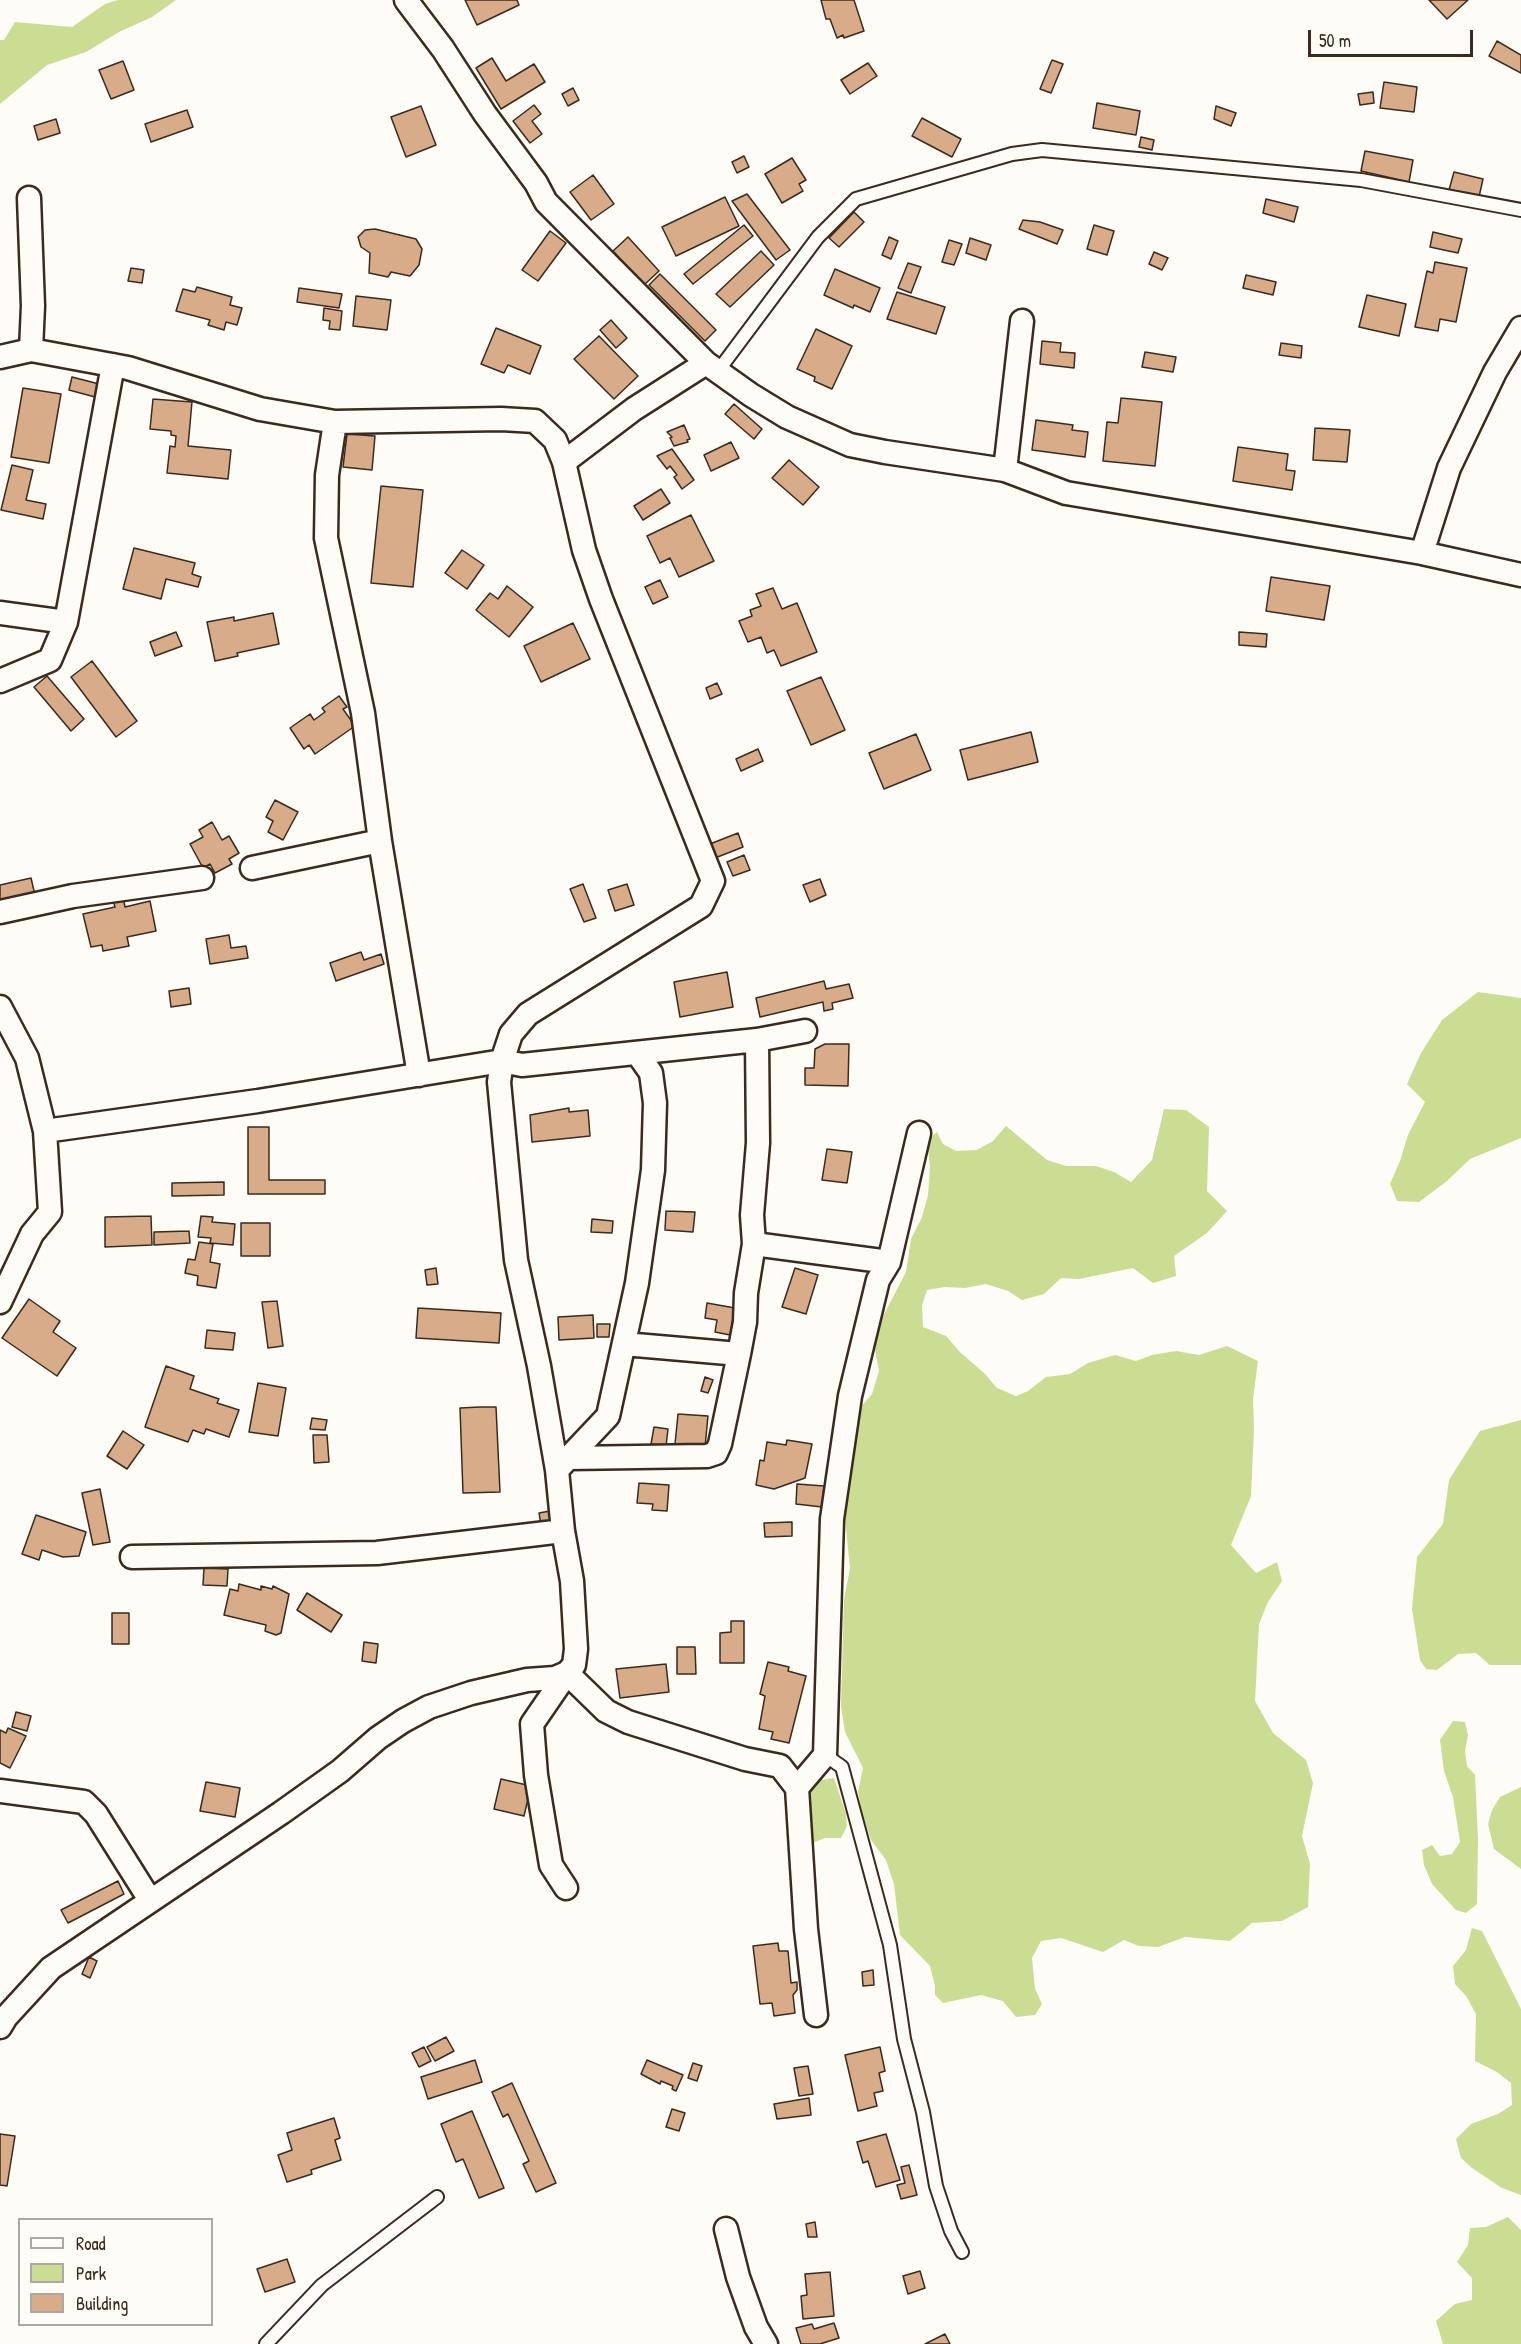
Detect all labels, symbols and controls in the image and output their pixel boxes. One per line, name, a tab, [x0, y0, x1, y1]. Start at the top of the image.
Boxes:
scale bar	[1311, 18, 1476, 56]
text: 50 m	[1319, 28, 1351, 53]
legend	[18, 2218, 213, 2326]
text: Road	[76, 2231, 106, 2256]
text: Park	[76, 2261, 106, 2286]
text: Building	[76, 2291, 128, 2316]

